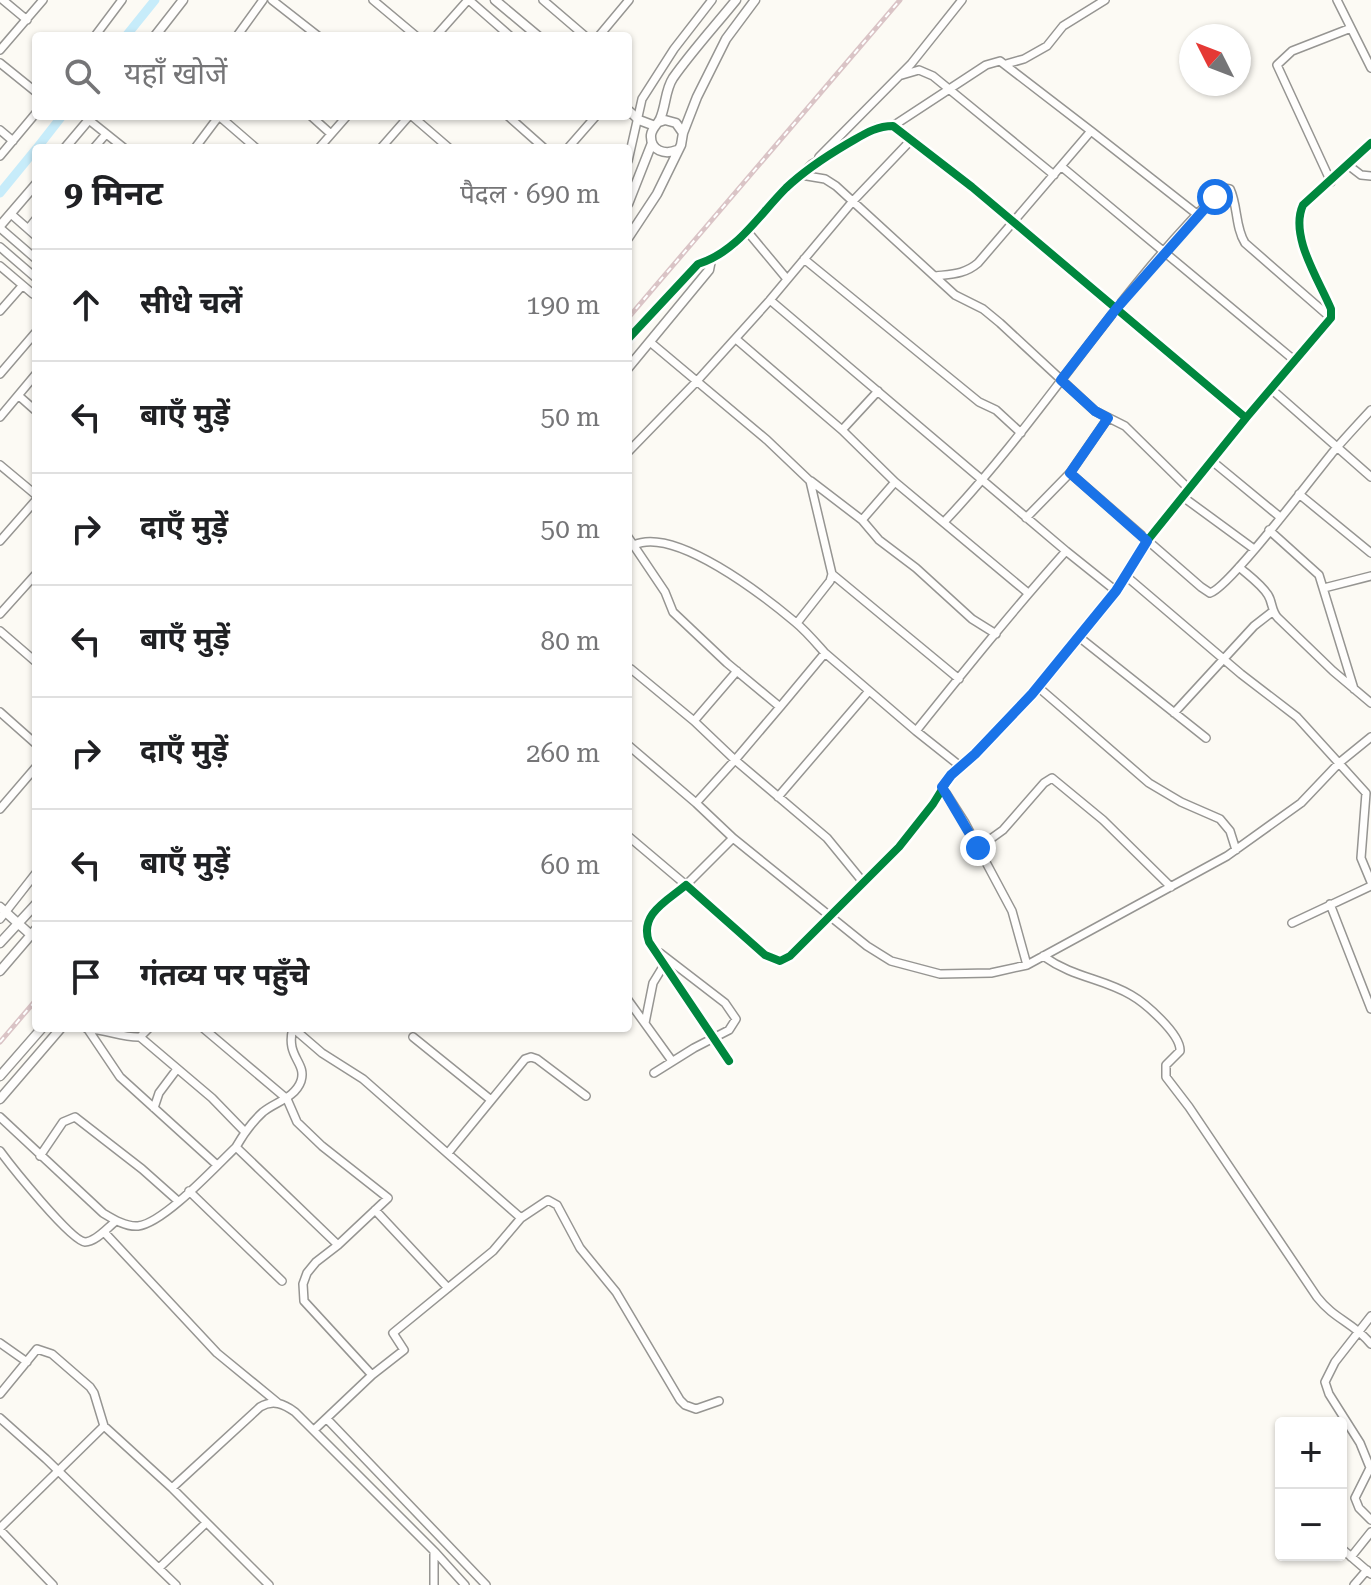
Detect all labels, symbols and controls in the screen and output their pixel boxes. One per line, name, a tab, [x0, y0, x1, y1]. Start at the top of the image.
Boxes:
north arrow	[1179, 24, 1251, 96]
search box	[32, 32, 632, 120]
icon: search	[60, 54, 104, 98]
text: यहाँ खोजें	[124, 56, 227, 91]
text: 9 मिनट	[64, 173, 163, 213]
text: पैदल · 690 m	[460, 179, 600, 209]
route start	[1197, 179, 1233, 215]
icon: ahead	[64, 283, 108, 327]
text: सीधे चलें	[140, 285, 242, 320]
text: 190 m	[526, 290, 600, 320]
icon: left	[64, 395, 108, 439]
text: बाएँ मुड़ें	[140, 397, 230, 432]
text: 50 m	[541, 402, 600, 432]
icon: right	[64, 507, 108, 551]
text: दाएँ मुड़ें	[140, 509, 228, 544]
text: 50 m	[541, 514, 600, 544]
icon: left	[64, 619, 108, 663]
text: बाएँ मुड़ें	[140, 621, 230, 656]
text: 80 m	[541, 626, 600, 656]
icon: right	[64, 731, 108, 775]
text: दाएँ मुड़ें	[140, 733, 228, 768]
text: 260 m	[526, 738, 600, 768]
route end	[960, 830, 996, 866]
icon: left	[64, 843, 108, 887]
text: बाएँ मुड़ें	[140, 845, 230, 880]
text: 60 m	[541, 850, 600, 880]
icon: arrive	[64, 955, 108, 999]
text: गंतव्य पर पहुँचे	[140, 957, 309, 992]
map controls	[1275, 1417, 1347, 1561]
button: +	[1275, 1417, 1347, 1489]
button: −	[1275, 1489, 1347, 1561]

